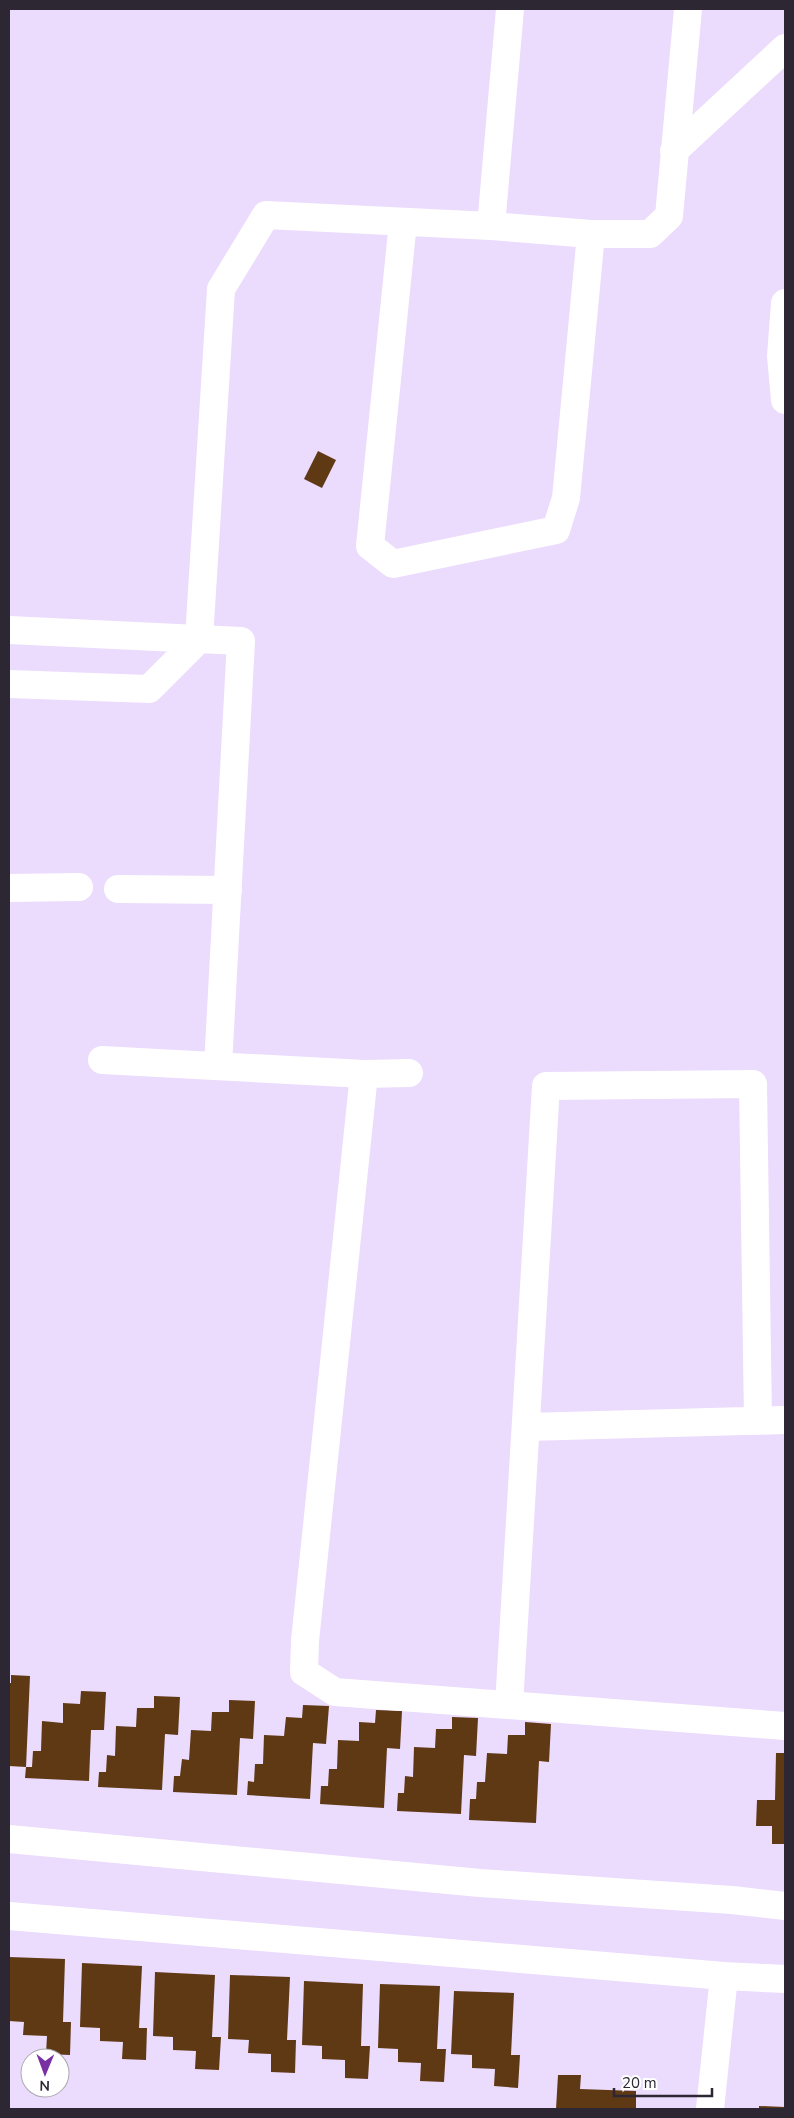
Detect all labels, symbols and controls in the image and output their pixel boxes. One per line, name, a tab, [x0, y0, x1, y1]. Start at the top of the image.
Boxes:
north arrow	[20, 2048, 70, 2098]
scale bar	[614, 2066, 712, 2098]
text: 20 m	[622, 2073, 657, 2093]
text: N	[39, 2076, 50, 2095]

